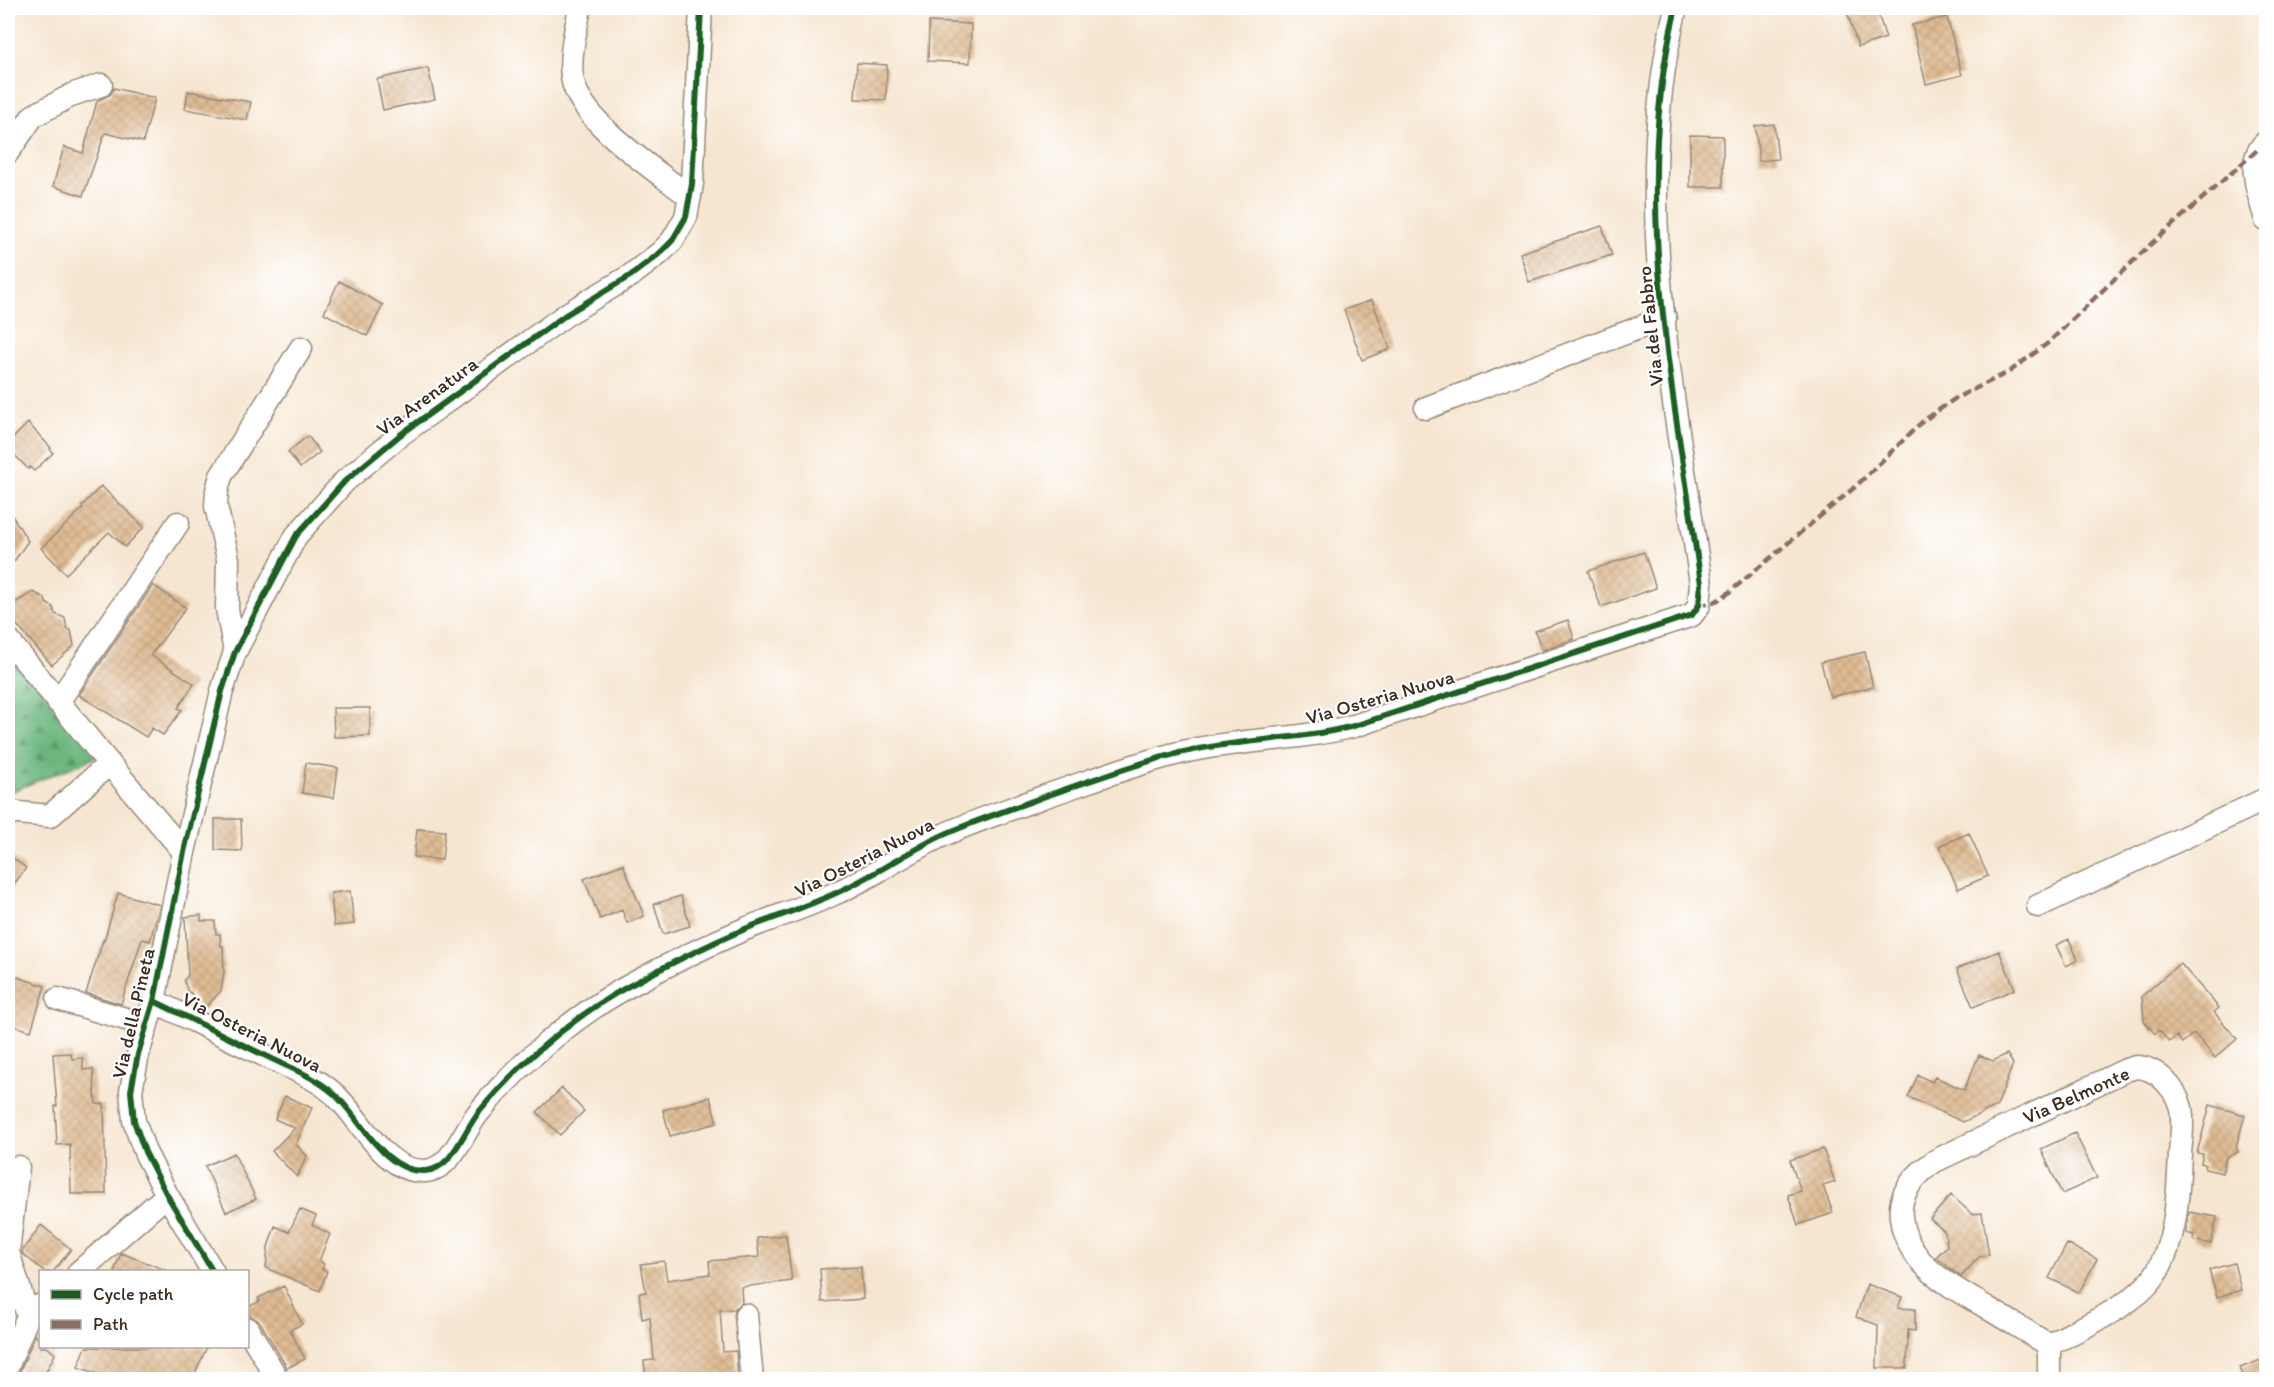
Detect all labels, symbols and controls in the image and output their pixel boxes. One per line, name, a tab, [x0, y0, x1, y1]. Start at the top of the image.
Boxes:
street label: Via del Fabbro	[1632, 265, 1668, 387]
street label: Via Arenatura	[372, 351, 483, 441]
street label: Via Osteria Nuova	[1303, 664, 1457, 730]
street label: Via Osteria Nuova	[790, 811, 938, 902]
street label: Via della Pineta	[106, 945, 160, 1081]
street label: Via Osteria Nuova	[178, 987, 326, 1078]
street label: Via Belmonte	[2019, 1061, 2133, 1129]
legend	[39, 1270, 249, 1348]
text: Cycle path	[93, 1283, 174, 1305]
text: Path	[93, 1313, 128, 1335]

